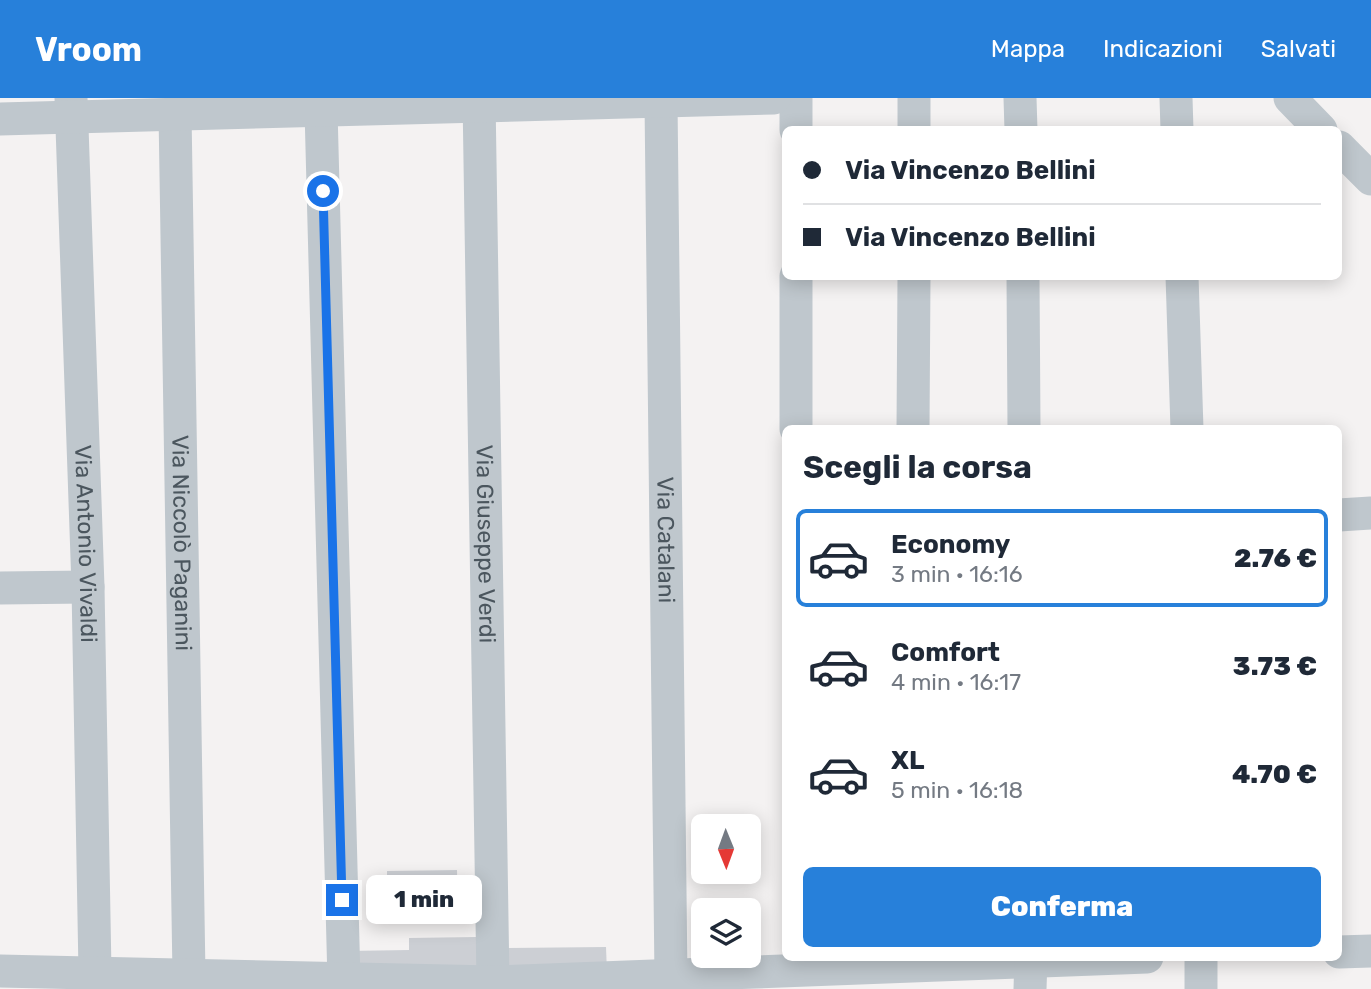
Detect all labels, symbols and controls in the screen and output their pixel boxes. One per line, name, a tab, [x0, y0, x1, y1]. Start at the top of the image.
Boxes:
text: Vroom	[35, 30, 142, 69]
text: Mappa	[991, 35, 1065, 63]
text: Indicazioni	[1103, 35, 1223, 63]
text: Salvati	[1261, 35, 1336, 63]
text: Via Vincenzo Bellini	[845, 155, 1096, 186]
route start	[307, 175, 339, 207]
text: Via Vincenzo Bellini	[845, 222, 1096, 253]
street label: Via Niccolò Paganini	[166, 435, 198, 651]
street label: Via Antonio Vivaldi	[69, 444, 103, 643]
street label: Via Giuseppe Verdi	[470, 444, 502, 643]
text: Scegli la corsa	[803, 448, 1032, 486]
street label: Via Catalani	[651, 477, 681, 603]
icon: car	[807, 527, 870, 590]
text: Economy	[891, 529, 1010, 560]
text: 2.76 €	[1234, 543, 1317, 574]
text: 3 min · 16:16	[891, 560, 1023, 588]
icon: car	[807, 635, 870, 698]
text: Comfort	[891, 637, 1000, 668]
text: 3.73 €	[1233, 651, 1317, 682]
text: 4 min · 16:17	[891, 668, 1021, 696]
icon: car	[807, 743, 870, 806]
text: XL	[891, 745, 924, 776]
text: 4.70 €	[1232, 759, 1317, 790]
text: 5 min · 16:18	[891, 776, 1023, 804]
north arrow	[691, 814, 761, 884]
map controls	[691, 814, 761, 968]
button: Conferma	[803, 867, 1321, 947]
callout: 1 min	[366, 876, 482, 924]
route end	[326, 884, 358, 916]
text: 1 min	[394, 885, 454, 913]
button: layers	[691, 898, 761, 968]

